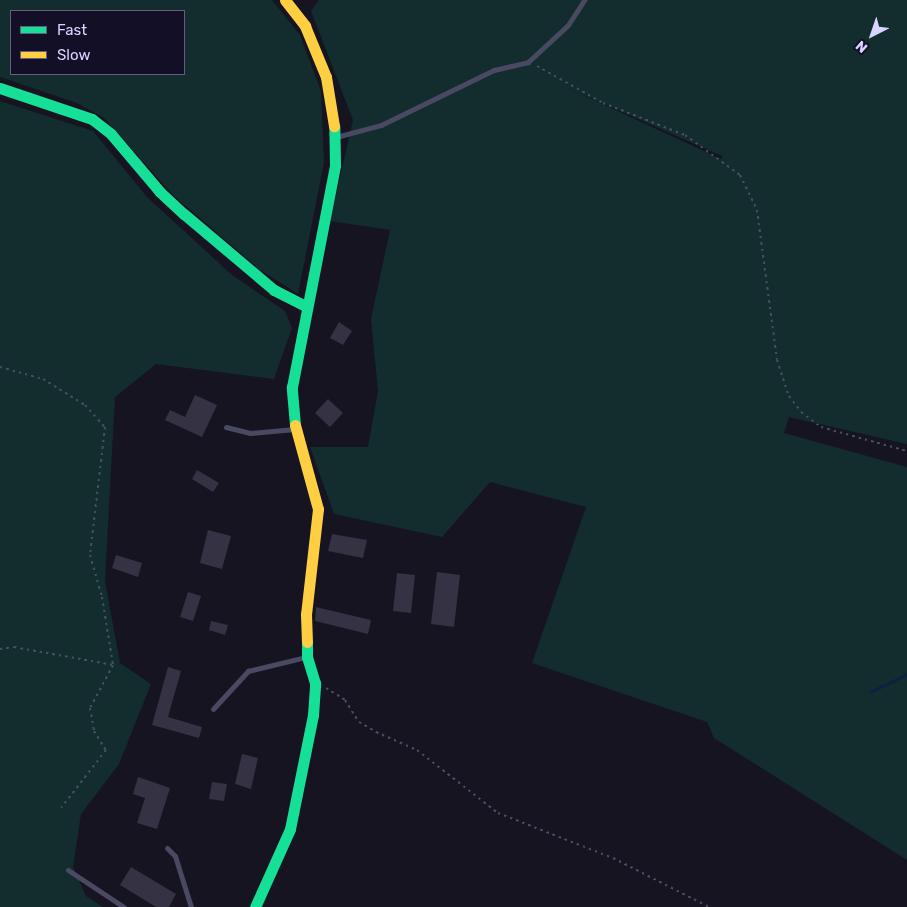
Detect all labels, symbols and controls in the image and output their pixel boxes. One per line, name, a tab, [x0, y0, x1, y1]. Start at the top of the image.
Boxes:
legend	[10, 10, 185, 75]
north arrow	[847, 10, 897, 60]
text: Fast	[57, 21, 87, 39]
text: N	[852, 37, 871, 56]
text: Slow	[57, 46, 90, 64]

